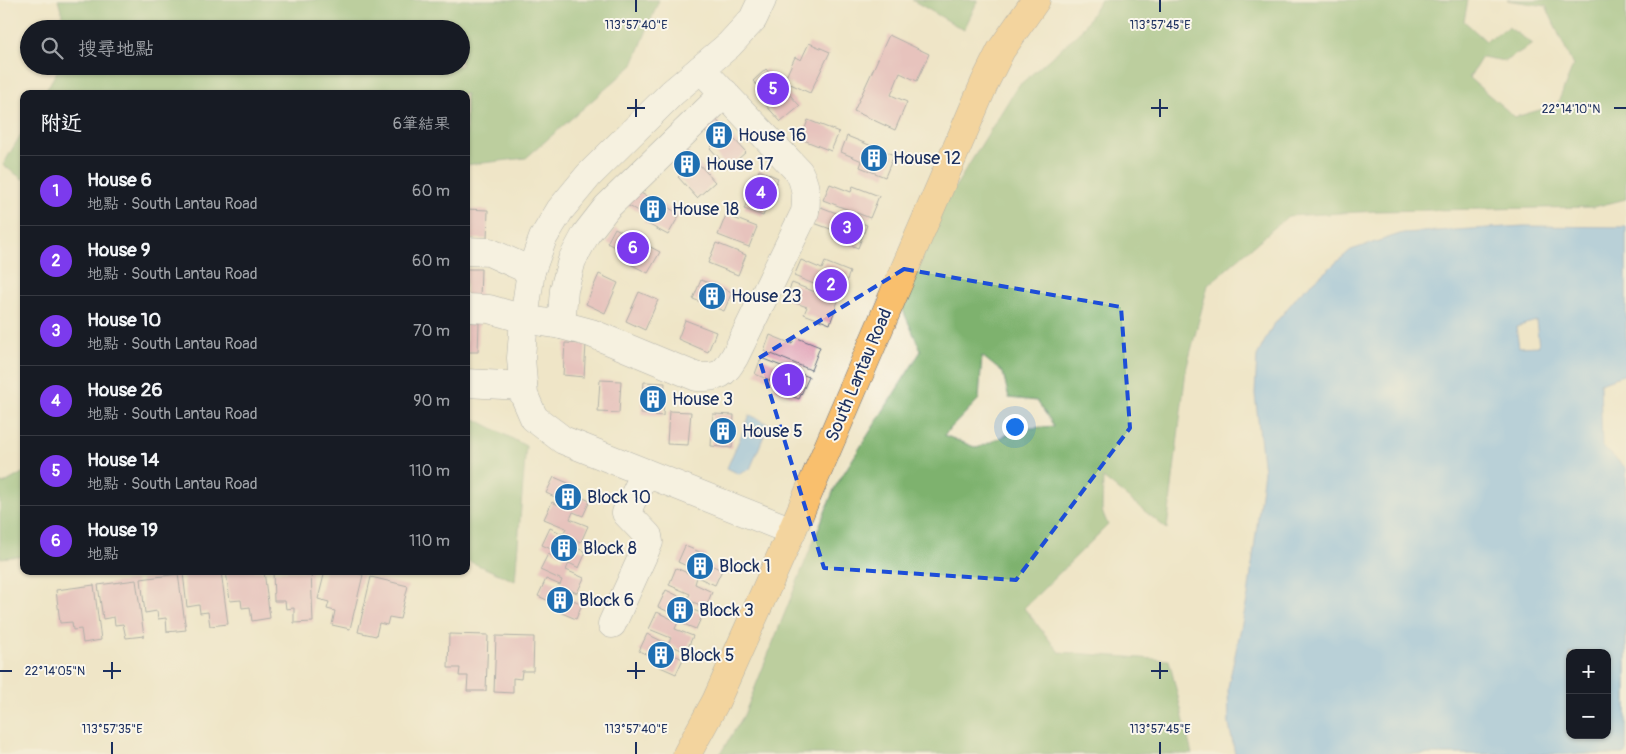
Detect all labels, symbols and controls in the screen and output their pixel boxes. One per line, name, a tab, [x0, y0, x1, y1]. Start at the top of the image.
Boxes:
text: 113°57'40"E	[605, 18, 667, 33]
text: 113°57'45"E	[1129, 18, 1191, 33]
search box	[20, 20, 470, 75]
icon: search	[38, 34, 66, 62]
text: 搜尋地點	[78, 37, 154, 61]
pin: 5	[757, 70, 789, 108]
text: 22°14'10"N	[1542, 102, 1600, 117]
text: 附近	[40, 110, 82, 137]
text: 6筆結果	[393, 114, 450, 134]
building icon: House 16	[704, 120, 734, 150]
place label: House 16	[738, 124, 806, 147]
building icon: House 12	[859, 143, 889, 173]
place label: House 12	[893, 147, 961, 170]
building icon: House 17	[672, 149, 702, 179]
place label: House 17	[706, 153, 774, 176]
text: House 6	[87, 168, 152, 192]
pin: 4	[745, 174, 777, 212]
text: 1	[53, 181, 59, 201]
text: 60 m	[412, 181, 450, 201]
text: 地點 · South Lantau Road	[87, 194, 258, 214]
building icon: House 18	[638, 194, 668, 224]
place label: House 18	[672, 198, 739, 221]
pin: 3	[831, 209, 863, 247]
pin: 6	[617, 229, 649, 267]
text: House 9	[87, 238, 151, 262]
text: 2	[52, 251, 60, 271]
text: 60 m	[412, 251, 450, 271]
text: 地點 · South Lantau Road	[87, 264, 258, 284]
pin: 2	[815, 266, 847, 304]
building icon: House 23	[697, 281, 727, 311]
place label: House 23	[731, 285, 802, 308]
street label: South Lantau Road	[821, 305, 897, 445]
text: House 10	[87, 308, 161, 332]
text: 3	[52, 321, 60, 341]
text: 70 m	[413, 321, 450, 341]
text: 地點 · South Lantau Road	[87, 334, 258, 354]
pin: 1	[772, 361, 804, 399]
text: House 26	[87, 378, 162, 402]
building icon: House 3	[638, 384, 668, 414]
place label: House 3	[672, 388, 733, 411]
text: 4	[51, 391, 61, 411]
text: 90 m	[413, 391, 450, 411]
text: 地點 · South Lantau Road	[87, 404, 258, 424]
your location	[1002, 414, 1028, 440]
building icon: House 5	[708, 416, 738, 446]
place label: House 5	[742, 420, 803, 443]
text: House 14	[87, 448, 159, 472]
text: 5	[52, 461, 60, 481]
text: 110 m	[409, 461, 450, 481]
text: 地點 · South Lantau Road	[87, 474, 258, 494]
building icon: Block 10	[553, 482, 583, 512]
place label: Block 10	[587, 486, 651, 509]
text: House 19	[87, 518, 158, 542]
text: 6	[51, 531, 61, 551]
text: 110 m	[409, 531, 450, 551]
building icon: Block 8	[549, 533, 579, 563]
place label: Block 8	[583, 537, 637, 560]
text: 地點	[87, 544, 119, 564]
building icon: Block 1	[685, 551, 715, 581]
place label: Block 1	[719, 555, 771, 578]
building icon: Block 6	[545, 585, 575, 615]
place label: Block 6	[579, 589, 634, 612]
building icon: Block 3	[665, 595, 695, 625]
place label: Block 3	[699, 599, 754, 622]
building icon: Block 5	[646, 640, 676, 670]
place label: Block 5	[680, 644, 734, 667]
map controls	[1566, 649, 1611, 739]
button: +	[1566, 649, 1611, 694]
text: 22°14'05"N	[25, 664, 85, 679]
button: −	[1566, 694, 1611, 739]
text: 113°57'35"E	[82, 722, 142, 737]
text: 113°57'40"E	[605, 722, 667, 737]
text: 113°57'45"E	[1129, 722, 1191, 737]

